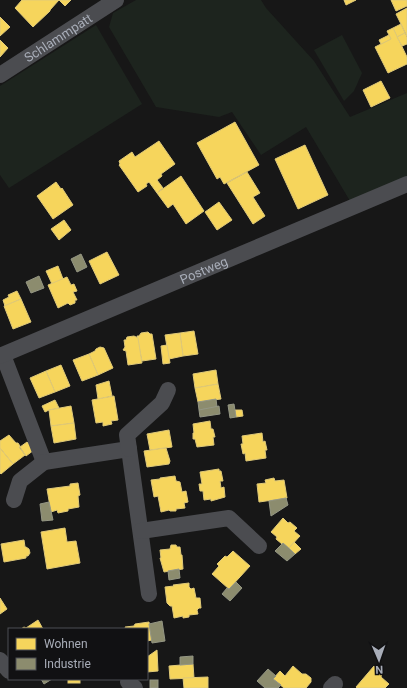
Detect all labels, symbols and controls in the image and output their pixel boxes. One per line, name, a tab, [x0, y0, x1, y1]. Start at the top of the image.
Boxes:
street label: Schlammpatt	[21, 10, 95, 65]
street label: Postweg	[177, 253, 230, 287]
legend	[8, 628, 148, 680]
text: Wohnen	[44, 637, 88, 651]
north arrow	[359, 640, 399, 680]
text: Industrie	[44, 657, 91, 671]
text: N	[375, 663, 383, 676]

